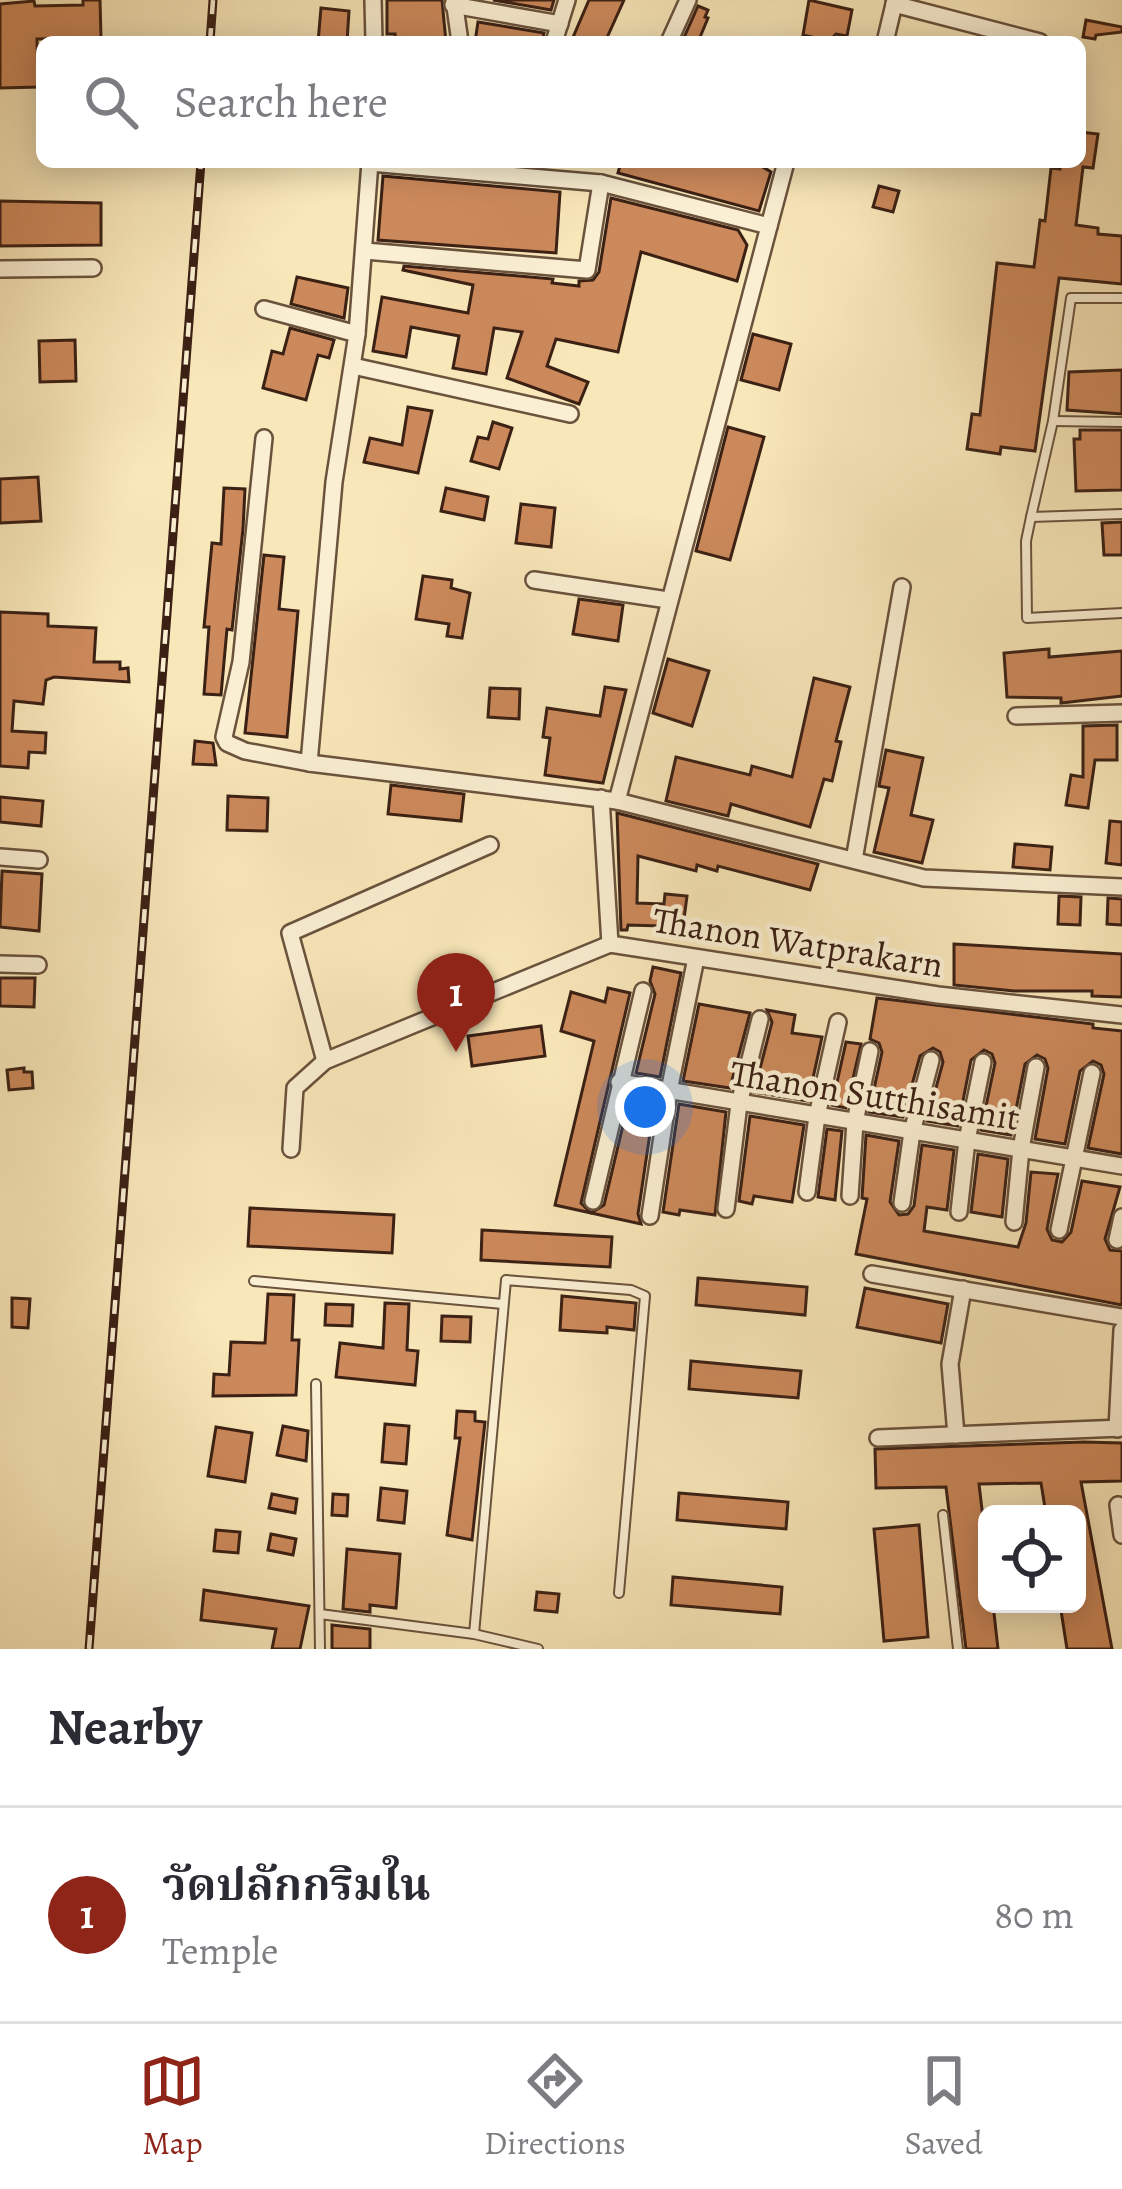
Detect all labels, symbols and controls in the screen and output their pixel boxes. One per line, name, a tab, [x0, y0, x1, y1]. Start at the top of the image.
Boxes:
search box	[36, 36, 1086, 168]
icon: search	[78, 69, 144, 135]
text: Search here	[174, 71, 388, 133]
street label: Thanon Watprakarn	[650, 895, 946, 989]
pin: 1	[417, 953, 495, 1052]
street label: Thanon Sutthisamit	[727, 1048, 1023, 1142]
your location	[615, 1077, 675, 1137]
map controls	[978, 1505, 1086, 1613]
button: locate	[978, 1505, 1086, 1613]
text: Nearby	[48, 1692, 202, 1762]
text: วัดปลักกริมใน	[162, 1854, 430, 1916]
text: 1	[80, 1888, 94, 1941]
text: 80 m	[994, 1888, 1074, 1941]
text: Temple	[162, 1924, 278, 1977]
tab: Map	[139, 2048, 205, 2165]
tab: Directions	[484, 2048, 626, 2165]
tab: Saved	[904, 2048, 983, 2165]

